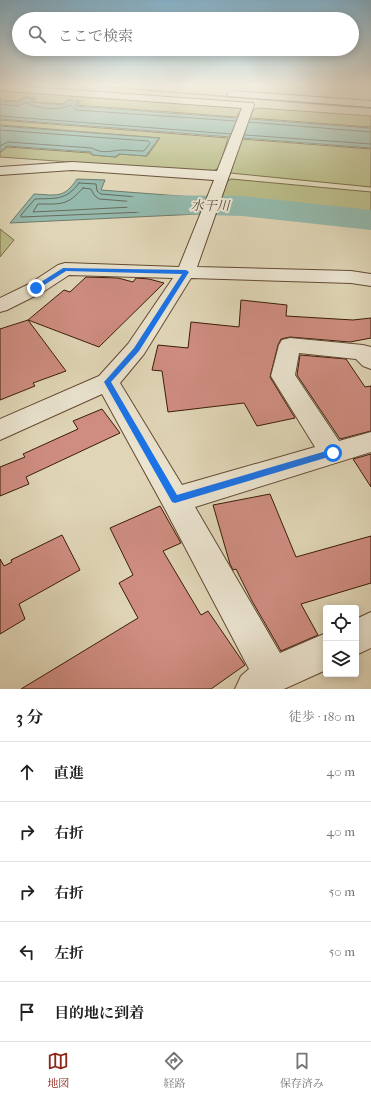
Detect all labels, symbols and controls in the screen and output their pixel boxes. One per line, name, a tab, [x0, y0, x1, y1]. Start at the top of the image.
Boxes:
search box	[12, 12, 359, 56]
icon: search	[26, 23, 48, 45]
text: ここで検索	[58, 27, 133, 45]
water label: 水干川	[190, 198, 232, 213]
route end	[27, 279, 45, 297]
route start	[324, 444, 342, 462]
map controls	[323, 605, 359, 677]
button: locate	[323, 605, 359, 641]
button: layers	[323, 641, 359, 677]
text: 3 分	[16, 707, 44, 727]
text: 徒歩 · 180 m	[289, 709, 355, 724]
icon: ahead	[16, 761, 38, 783]
text: 直進	[54, 764, 84, 782]
text: 40 m	[327, 764, 355, 779]
icon: right	[16, 821, 38, 843]
text: 右折	[54, 824, 84, 842]
text: 40 m	[327, 824, 355, 839]
icon: right	[16, 881, 38, 903]
text: 右折	[54, 884, 84, 902]
text: 50 m	[329, 884, 355, 899]
icon: left	[16, 941, 38, 963]
text: 左折	[54, 944, 84, 962]
text: 50 m	[329, 944, 355, 959]
icon: arrive	[16, 1001, 38, 1023]
text: 目的地に到着	[54, 1004, 144, 1022]
tab: 地図	[47, 1050, 69, 1090]
tab: 経路	[163, 1050, 185, 1090]
tab: 保存済み	[280, 1050, 324, 1090]

